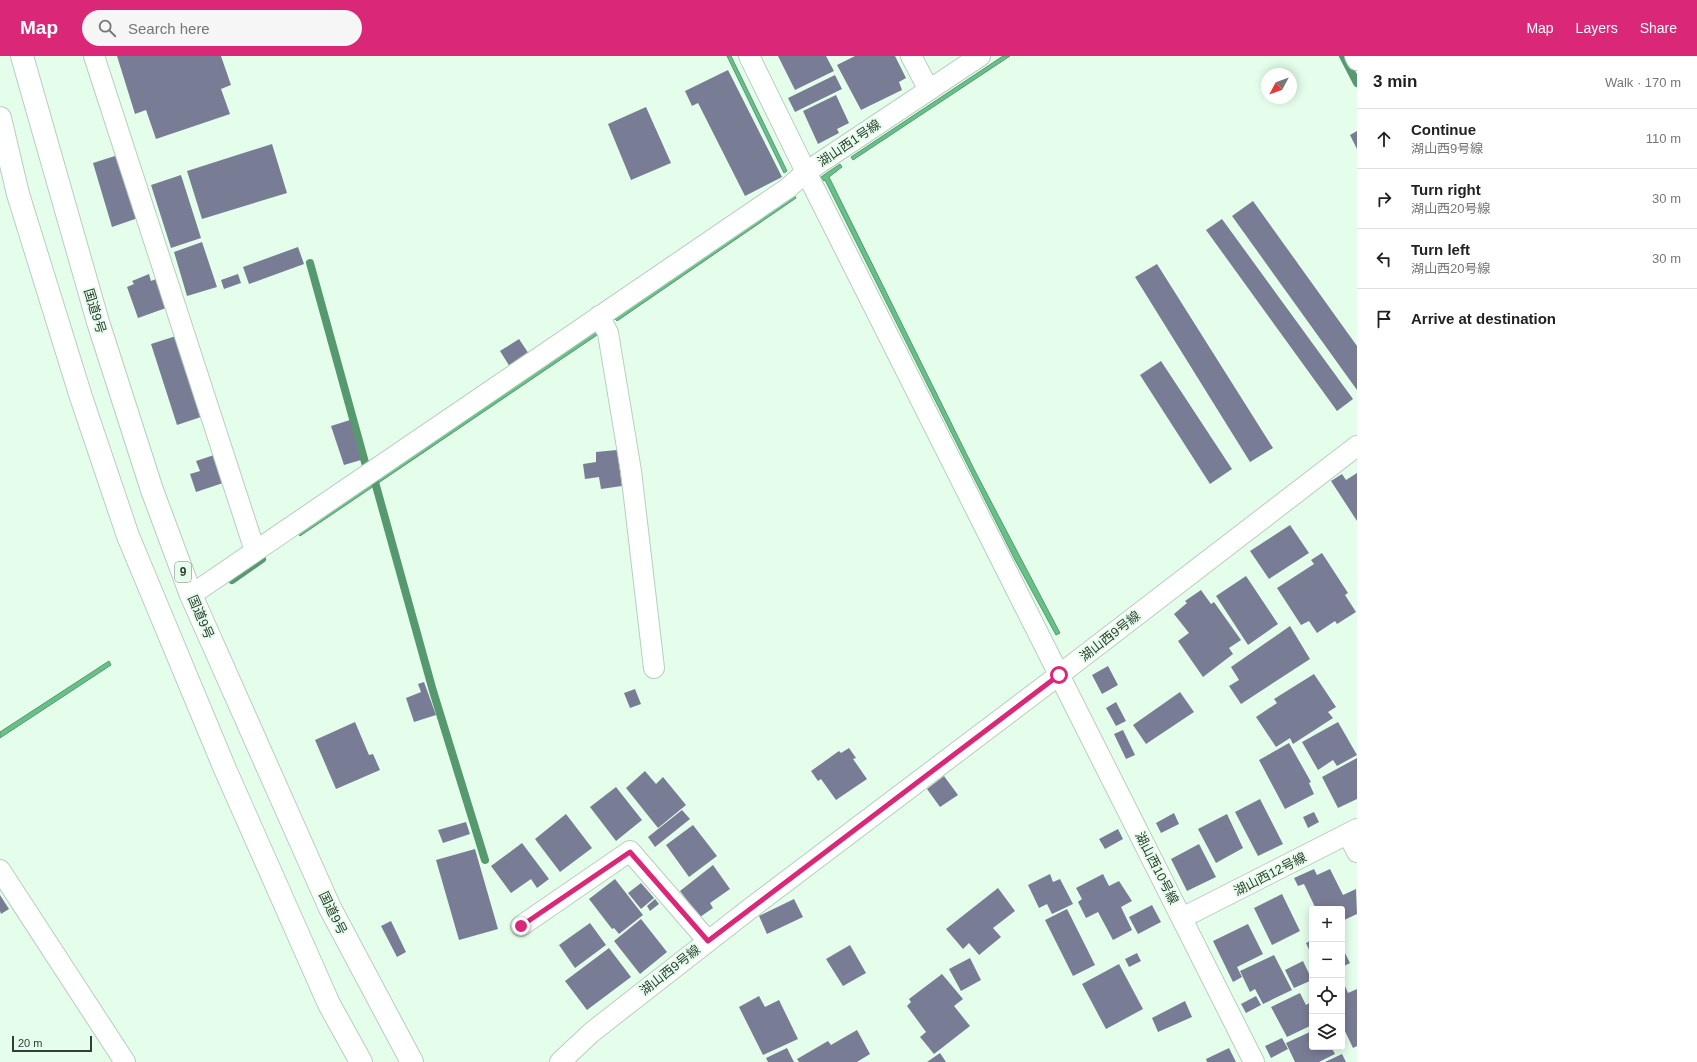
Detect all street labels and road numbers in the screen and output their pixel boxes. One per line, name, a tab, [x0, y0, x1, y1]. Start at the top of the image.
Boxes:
street label: 湖山西1号線	[815, 117, 883, 169]
street label: 国道9号	[81, 287, 109, 335]
road number: 9	[175, 562, 191, 582]
street label: 国道9号	[185, 593, 217, 641]
street label: 湖山西9号線	[1077, 608, 1143, 664]
street label: 湖山西10号線	[1132, 829, 1182, 907]
street label: 湖山西12号線	[1231, 849, 1309, 899]
street label: 国道9号	[316, 889, 350, 937]
street label: 湖山西9号線	[637, 942, 703, 998]

